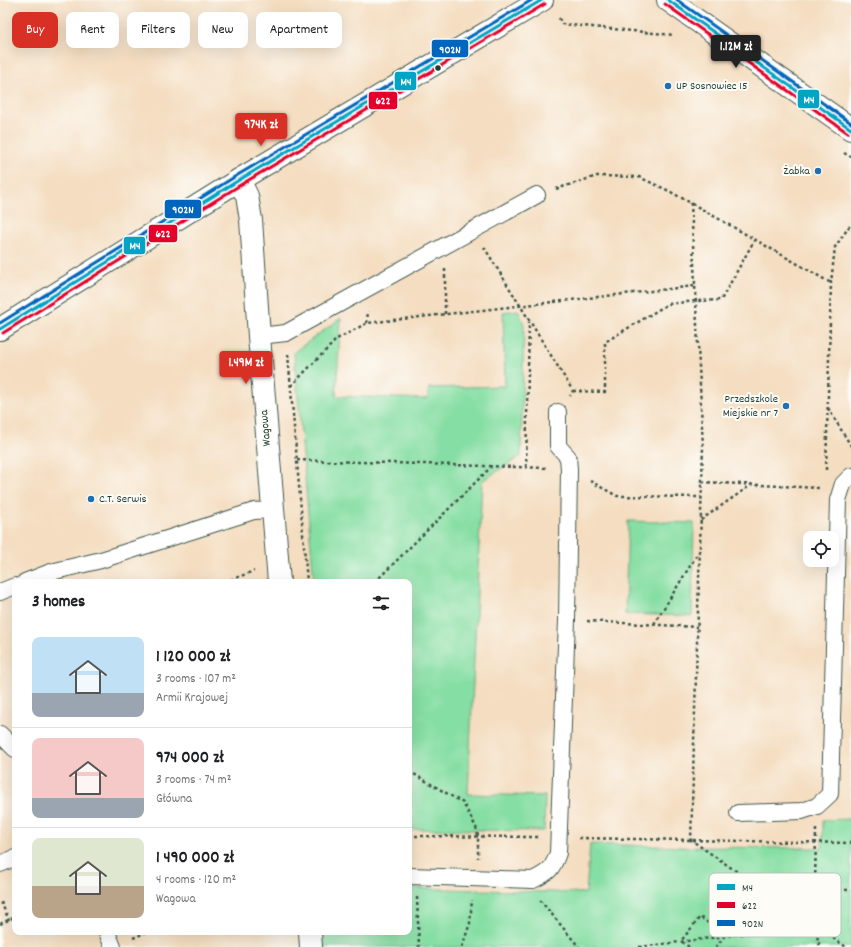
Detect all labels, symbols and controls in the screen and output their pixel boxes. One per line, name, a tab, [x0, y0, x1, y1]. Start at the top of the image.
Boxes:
chip: Buy	[12, 12, 58, 48]
chip: Rent	[66, 12, 119, 48]
chip: Filters	[127, 12, 190, 48]
chip: New	[198, 12, 248, 48]
chip: Apartment	[256, 12, 342, 48]
pin: 1.12M zł	[695, 35, 777, 69]
text: 1.12M zł	[720, 38, 752, 57]
line badge: 902N	[431, 39, 469, 58]
text: 902N	[439, 43, 461, 59]
unlabelled marker	[433, 63, 443, 73]
line badge: M4	[394, 71, 417, 91]
text: M4	[400, 75, 412, 91]
place label: UP Sosnowiec 15	[676, 78, 748, 95]
marker: UP Sosnowiec 15	[663, 81, 673, 91]
line badge: M4	[797, 89, 820, 109]
line badge: 622	[368, 91, 398, 110]
text: M4	[803, 93, 815, 109]
text: 622	[375, 94, 391, 110]
pin: 974K zł	[224, 113, 298, 147]
text: 974K zł	[244, 116, 278, 135]
place label: Żabka	[783, 163, 810, 180]
marker: Żabka	[813, 166, 823, 176]
line badge: 902N	[164, 199, 202, 219]
text: 902N	[172, 203, 194, 219]
line badge: 622	[148, 224, 178, 243]
text: 622	[155, 227, 171, 243]
line badge: M4	[123, 236, 146, 255]
text: M4	[129, 239, 141, 255]
pin: 1.49M zł	[205, 351, 287, 385]
text: 1.49M zł	[228, 354, 264, 373]
place label: Przedszkole Miejskie nr 7	[723, 391, 778, 422]
marker: Przedszkole Miejskie nr 7	[781, 401, 791, 411]
street label: Wagowa	[256, 409, 276, 447]
place label: C.T. Serwis	[99, 491, 146, 508]
marker: C.T. Serwis	[86, 494, 96, 504]
map controls	[803, 531, 839, 567]
button: locate	[803, 531, 839, 567]
text: 3 homes	[32, 591, 85, 615]
icon: filters	[370, 592, 392, 614]
text: 1 120 000 zł	[156, 646, 230, 670]
icon: home	[64, 653, 112, 701]
text: 3 rooms · 107 m²	[156, 670, 236, 689]
text: Armii Krajowej	[156, 689, 228, 708]
text: 974 000 zł	[156, 747, 224, 771]
icon: home	[64, 754, 112, 802]
text: 3 rooms · 74 m²	[156, 771, 232, 790]
text: Główna	[156, 790, 192, 809]
text: 1 490 000 zł	[156, 847, 234, 871]
icon: home	[64, 854, 112, 902]
text: 4 rooms · 120 m²	[156, 871, 236, 890]
legend	[709, 873, 841, 937]
text: M4	[742, 881, 753, 897]
text: Wagowa	[156, 890, 196, 909]
text: 622	[742, 899, 757, 915]
text: 902N	[742, 917, 763, 933]

